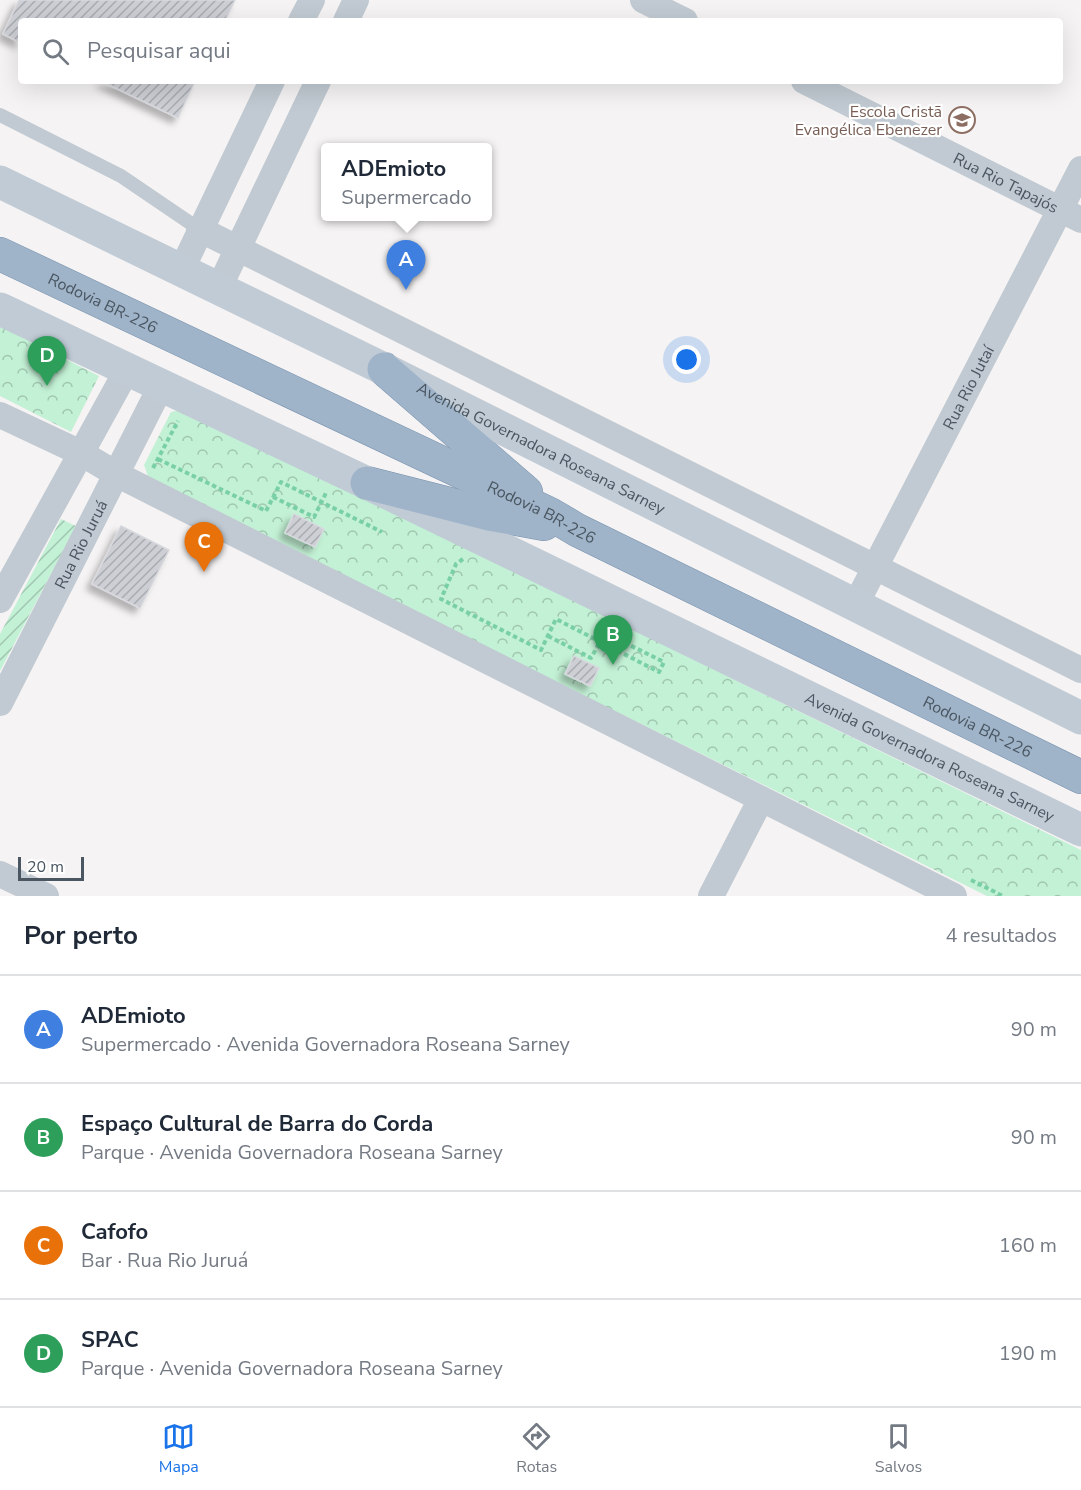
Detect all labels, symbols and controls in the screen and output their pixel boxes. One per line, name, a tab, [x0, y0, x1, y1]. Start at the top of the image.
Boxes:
search box	[18, 18, 1063, 84]
icon: search	[39, 35, 72, 68]
text: Pesquisar aqui	[87, 36, 231, 66]
place label: Escola Cristã Evangélica Ebenezer	[795, 101, 942, 141]
school or university icon: Escola Cristã Evangélica Ebenezer	[947, 105, 977, 135]
popup	[321, 143, 492, 221]
street label: Rua Rio Tapajós	[949, 148, 1062, 219]
text: ADEmioto	[341, 154, 446, 184]
text: Supermercado	[341, 184, 472, 211]
pin: A	[386, 240, 426, 290]
street label: Rodovia BR-226	[44, 268, 161, 339]
pin: D	[28, 336, 66, 386]
street label: Rua Rio Jutaí	[938, 341, 1000, 434]
your location	[672, 345, 701, 374]
street label: Avenida Governadora Roseana Sarney	[413, 377, 669, 520]
street label: Rodovia BR-226	[484, 476, 599, 549]
street label: Rua Rio Juruá	[50, 496, 113, 593]
pin: C	[184, 522, 224, 572]
pin: B	[594, 616, 632, 665]
street label: Avenida Governadora Roseana Sarney	[801, 687, 1059, 828]
street label: Rodovia BR-226	[919, 691, 1036, 763]
scale bar	[18, 854, 84, 882]
text: 20 m	[27, 856, 64, 878]
text: Por perto	[24, 918, 138, 953]
text: 4 resultados	[946, 922, 1057, 949]
text: ADEmioto	[81, 1001, 186, 1031]
text: A	[36, 1016, 51, 1043]
text: 90 m	[1011, 1016, 1057, 1043]
text: Supermercado · Avenida Governadora Roseana Sarney	[81, 1031, 570, 1058]
text: Espaço Cultural de Barra do Corda	[81, 1109, 433, 1139]
text: B	[37, 1124, 50, 1151]
text: 90 m	[1011, 1124, 1057, 1151]
text: Parque · Avenida Governadora Roseana Sarney	[81, 1139, 503, 1166]
text: Cafofo	[81, 1217, 148, 1247]
text: C	[37, 1232, 50, 1259]
text: 160 m	[999, 1232, 1057, 1259]
text: Bar · Rua Rio Juruá	[81, 1247, 248, 1274]
text: SPAC	[81, 1325, 139, 1355]
text: D	[36, 1340, 51, 1367]
text: 190 m	[999, 1340, 1057, 1367]
text: Parque · Avenida Governadora Roseana Sarney	[81, 1355, 503, 1382]
tab: Mapa	[159, 1420, 199, 1478]
tab: Rotas	[516, 1420, 557, 1478]
tab: Salvos	[875, 1420, 922, 1478]

